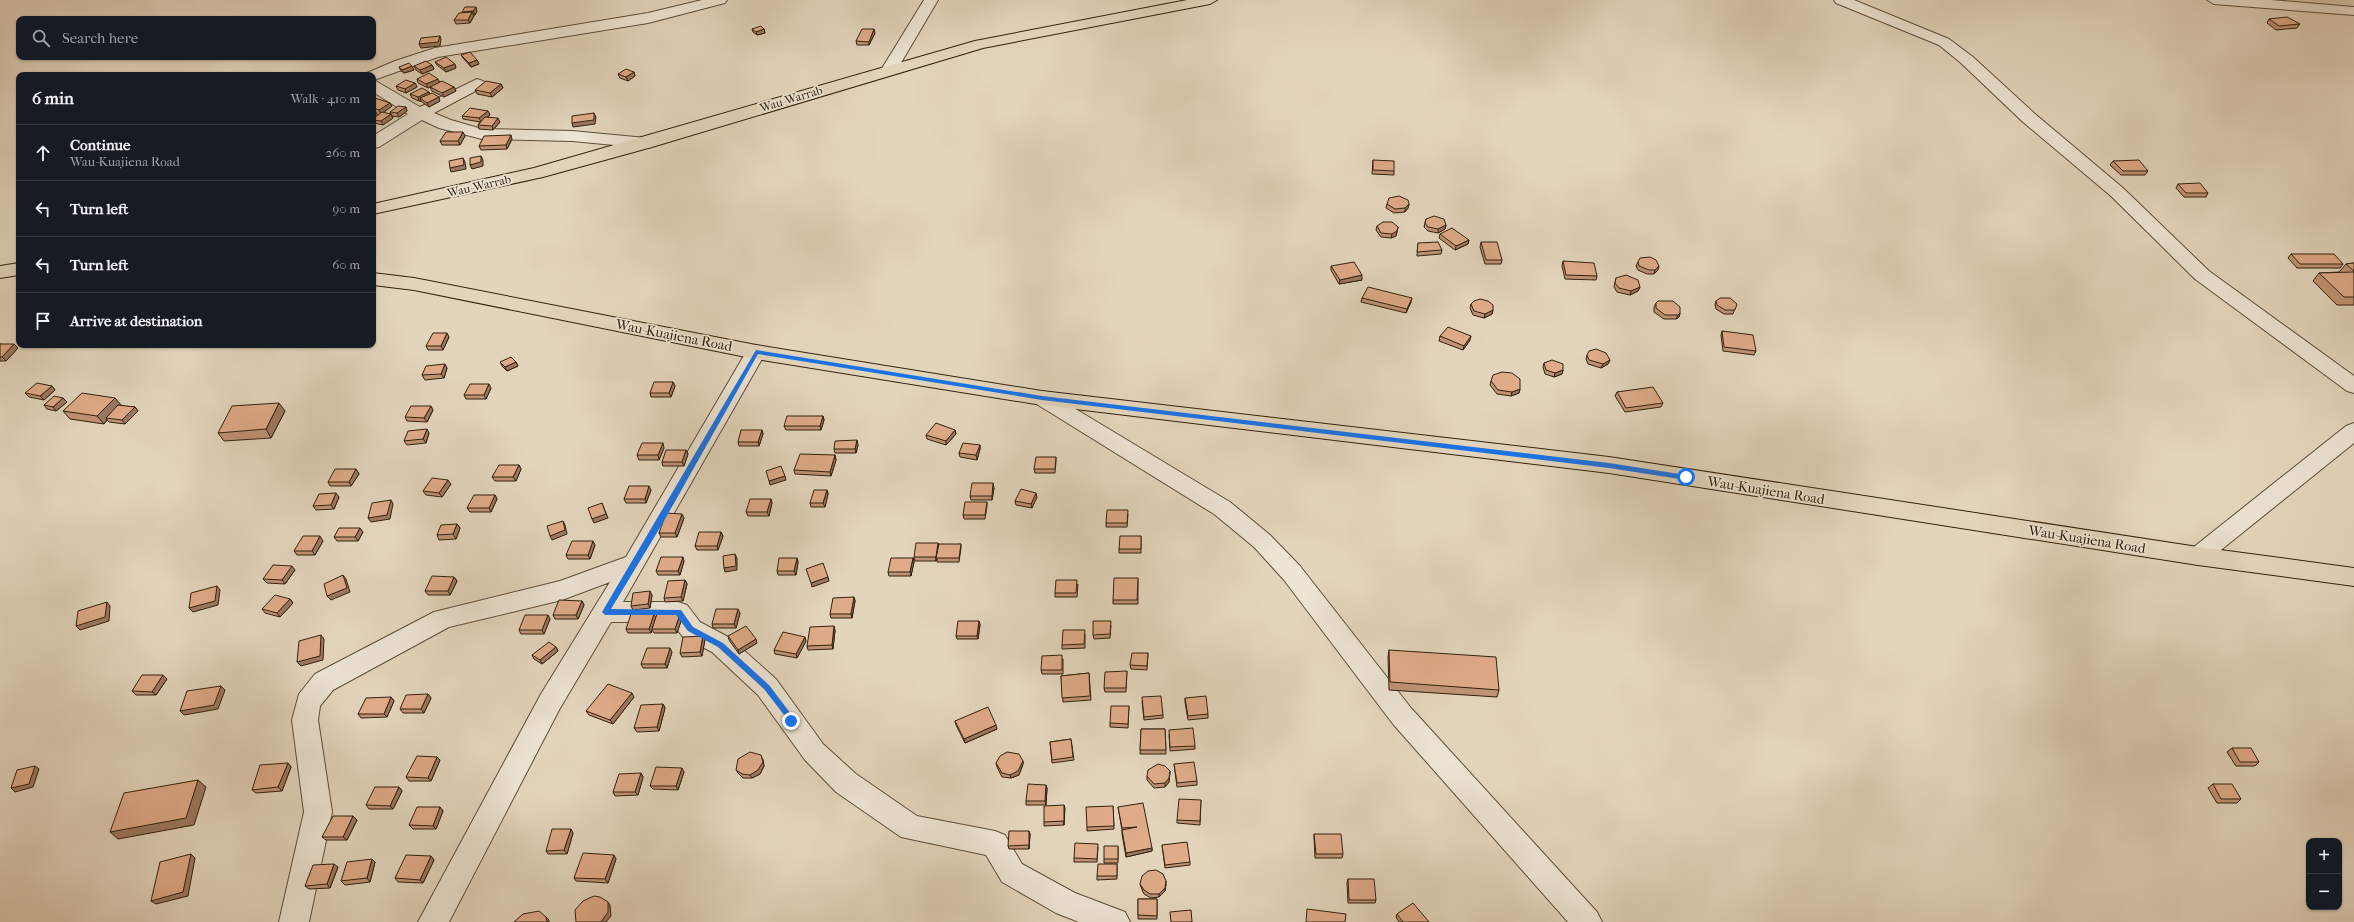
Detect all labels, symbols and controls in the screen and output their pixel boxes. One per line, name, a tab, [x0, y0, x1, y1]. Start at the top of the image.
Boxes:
search box	[16, 16, 376, 60]
icon: search	[30, 27, 52, 49]
text: Search here	[62, 29, 138, 47]
street label: Wau-Warrab	[757, 83, 824, 115]
text: 6 min	[32, 88, 74, 108]
text: Walk · 410 m	[291, 91, 360, 106]
text: Continue	[70, 136, 130, 154]
icon: ahead	[32, 142, 54, 164]
text: 260 m	[326, 145, 360, 160]
text: Wau-Kuajiena Road	[70, 154, 180, 169]
street label: Wau-Warrab	[445, 172, 512, 200]
icon: left	[32, 198, 54, 220]
text: Turn left	[70, 200, 128, 218]
text: 90 m	[332, 201, 360, 216]
icon: left	[32, 254, 54, 276]
text: Turn left	[70, 256, 128, 274]
text: 60 m	[332, 257, 360, 272]
icon: arrive	[32, 310, 54, 332]
text: Arrive at destination	[70, 312, 202, 330]
street label: Wau-Kuajiena Road	[613, 316, 734, 355]
route start	[1677, 468, 1695, 486]
street label: Wau-Kuajiena Road	[1705, 473, 1826, 508]
street label: Wau-Kuajiena Road	[2026, 522, 2147, 557]
route end	[782, 712, 800, 730]
map controls	[2306, 838, 2342, 910]
button: +	[2306, 838, 2342, 874]
button: −	[2306, 874, 2342, 910]

